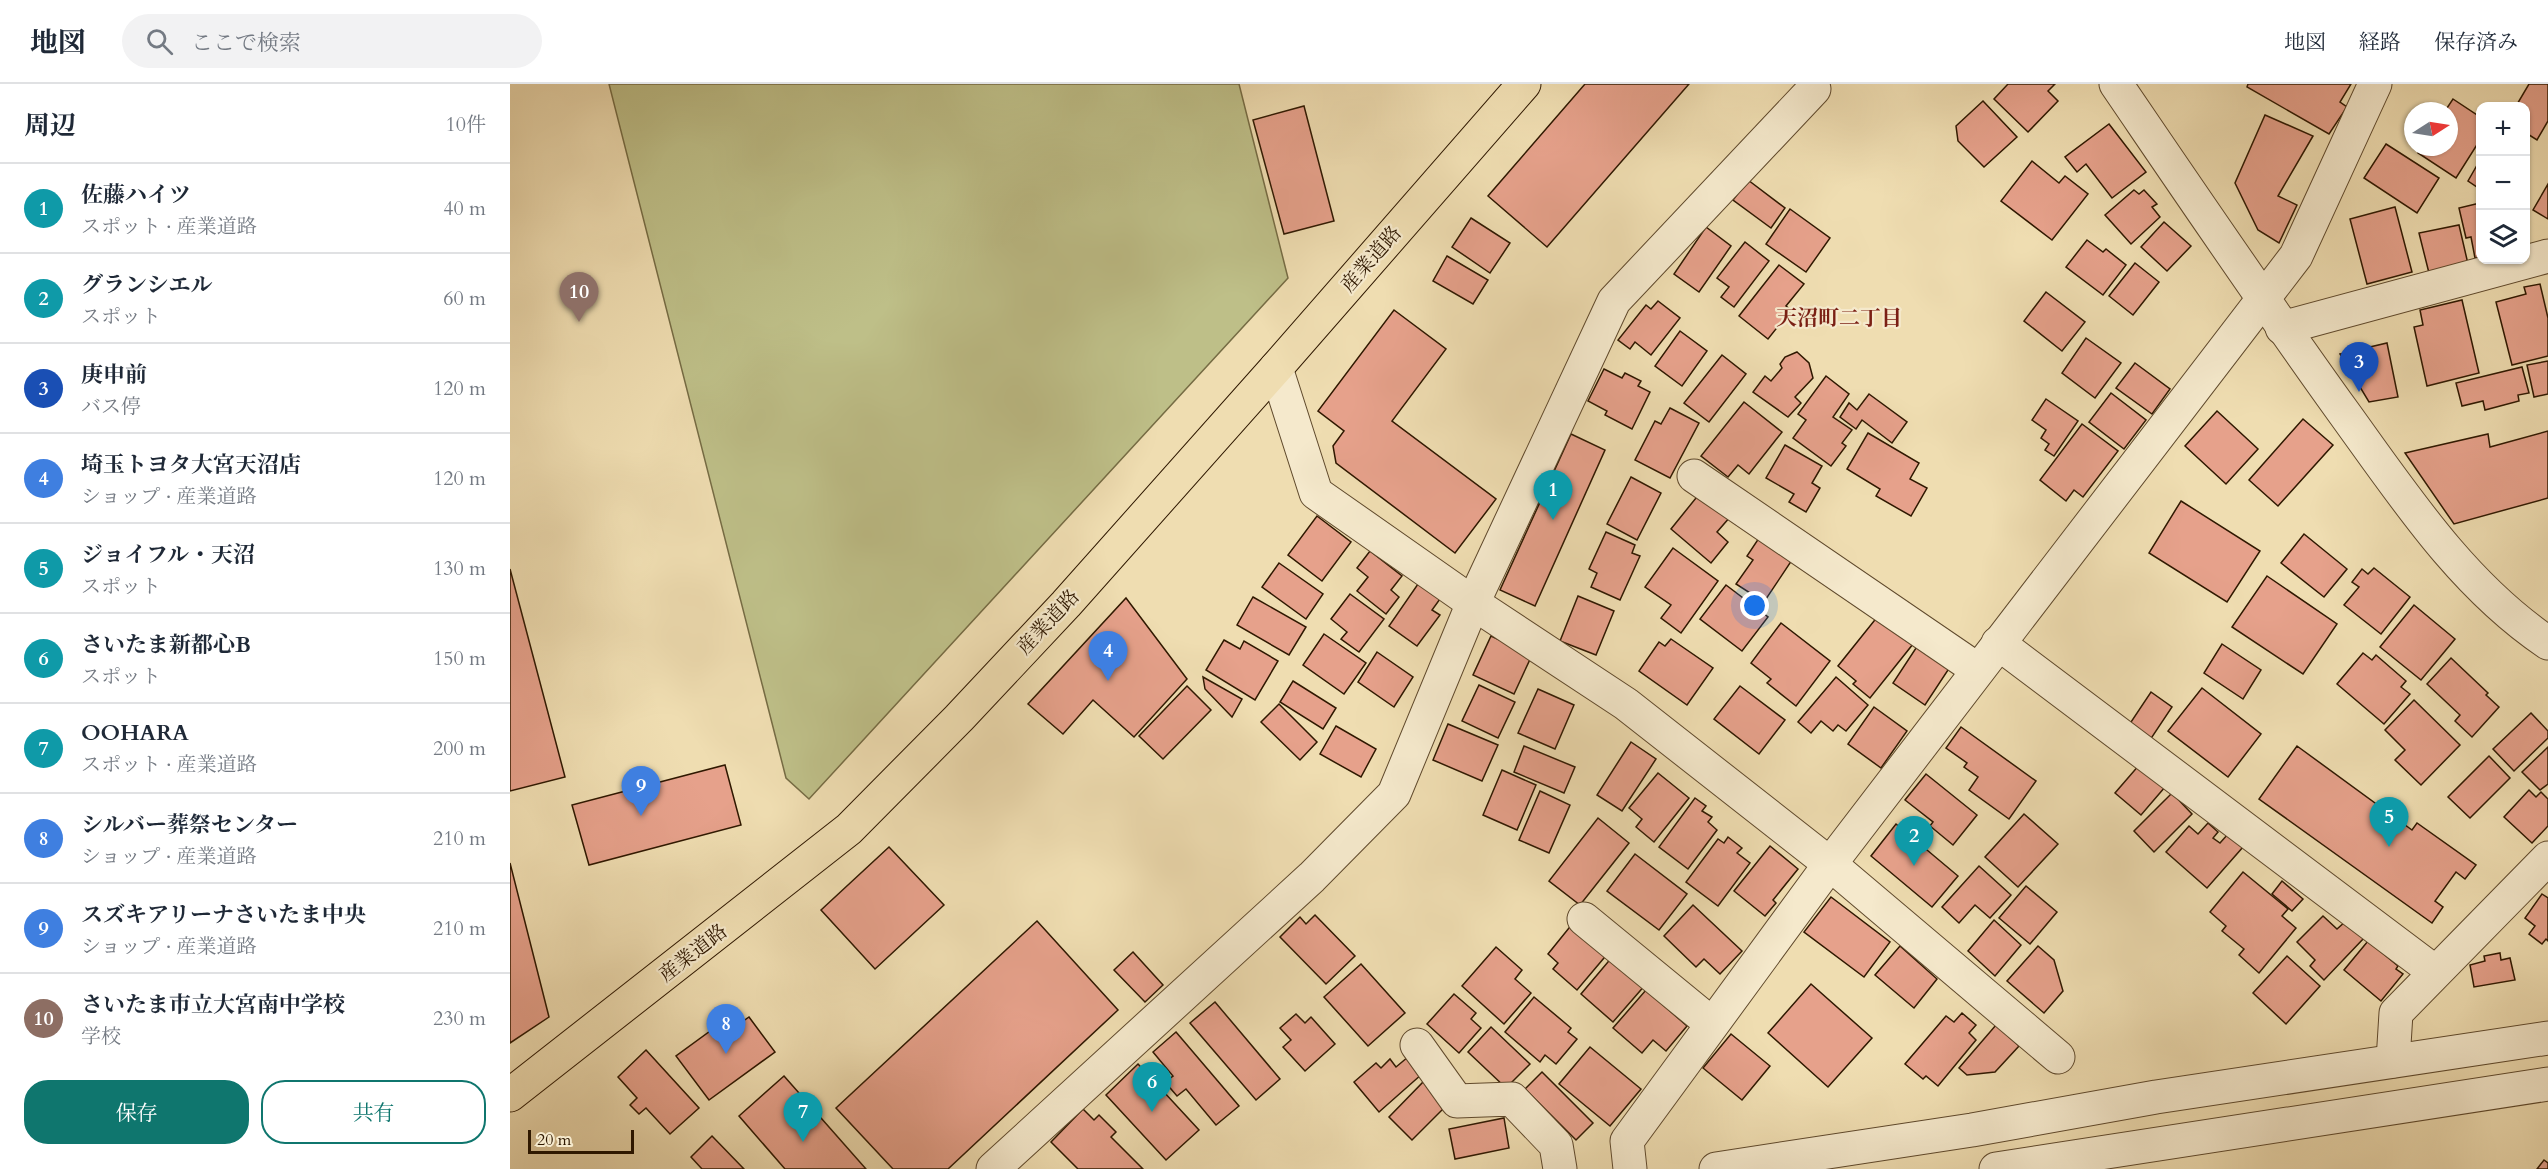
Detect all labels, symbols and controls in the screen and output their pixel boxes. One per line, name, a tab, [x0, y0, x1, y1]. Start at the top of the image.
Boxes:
search box	[122, 14, 542, 68]
text: 地図	[30, 24, 86, 62]
icon: search	[143, 25, 176, 58]
text: ここで検索	[191, 28, 301, 58]
text: 地図	[2284, 28, 2326, 57]
text: 経路	[2359, 28, 2401, 57]
text: 保存済み	[2434, 28, 2518, 57]
north arrow	[2404, 102, 2458, 156]
map controls	[2476, 102, 2530, 264]
button: +	[2476, 102, 2530, 156]
text: 周辺	[24, 108, 76, 143]
text: 10件	[446, 111, 486, 138]
button: −	[2476, 156, 2530, 210]
text: 佐藤ハイツ	[81, 180, 191, 210]
text: 1	[38, 195, 49, 222]
text: 40 m	[443, 195, 486, 222]
button: layers	[2476, 210, 2530, 264]
text: スポット · 産業道路	[81, 213, 257, 240]
street label: 産業道路	[1335, 220, 1407, 298]
text: グランシエル	[81, 270, 212, 300]
pin: 10	[560, 272, 598, 322]
text: 2	[38, 285, 49, 312]
text: 60 m	[443, 285, 486, 312]
text: スポット	[81, 303, 161, 330]
district label: 天沼町二丁目	[1776, 304, 1902, 333]
pin: 3	[2340, 342, 2378, 392]
text: 庚申前	[81, 360, 147, 390]
text: 3	[38, 375, 49, 402]
text: 120 m	[433, 375, 486, 402]
text: バス停	[81, 393, 141, 420]
text: 埼玉トヨタ大宮天沼店	[81, 450, 301, 480]
text: 4	[38, 465, 49, 492]
text: 120 m	[433, 465, 486, 492]
pin: 1	[1534, 470, 1572, 520]
text: ショップ · 産業道路	[81, 483, 256, 510]
text: ジョイフル・天沼	[81, 540, 255, 570]
text: 5	[38, 555, 49, 582]
text: 130 m	[433, 555, 486, 582]
text: スポット	[81, 573, 161, 600]
street label: 産業道路	[1011, 584, 1085, 660]
your location	[1740, 591, 1769, 620]
text: さいたま新都心B	[81, 630, 251, 660]
pin: 4	[1088, 632, 1128, 681]
text: 6	[38, 645, 49, 672]
text: 150 m	[433, 645, 486, 672]
text: スポット	[81, 663, 161, 690]
text: OOHARA	[81, 718, 189, 748]
text: 7	[38, 735, 49, 762]
text: 200 m	[433, 735, 486, 762]
text: スポット · 産業道路	[81, 751, 257, 778]
pin: 9	[622, 766, 660, 816]
pin: 5	[2370, 798, 2408, 847]
text: シルバー葬祭センター	[81, 810, 298, 840]
pin: 2	[1894, 816, 1934, 866]
text: 8	[38, 825, 49, 852]
text: 210 m	[433, 825, 486, 852]
text: ショップ · 産業道路	[81, 843, 256, 870]
text: スズキアリーナさいたま中央	[81, 900, 366, 930]
text: 9	[38, 915, 49, 942]
text: 210 m	[433, 915, 486, 942]
street label: 産業道路	[653, 918, 733, 988]
text: ショップ · 産業道路	[81, 933, 256, 960]
text: さいたま市立大宮南中学校	[81, 990, 345, 1020]
pin: 8	[706, 1004, 746, 1054]
text: 10	[33, 1005, 54, 1032]
text: 230 m	[433, 1005, 486, 1032]
text: 学校	[81, 1023, 121, 1050]
pin: 6	[1132, 1062, 1172, 1112]
button: 保存	[24, 1080, 249, 1144]
button: 共有	[261, 1080, 486, 1144]
pin: 7	[784, 1092, 822, 1142]
scale bar	[528, 1127, 634, 1154]
text: 20 m	[537, 1129, 571, 1151]

